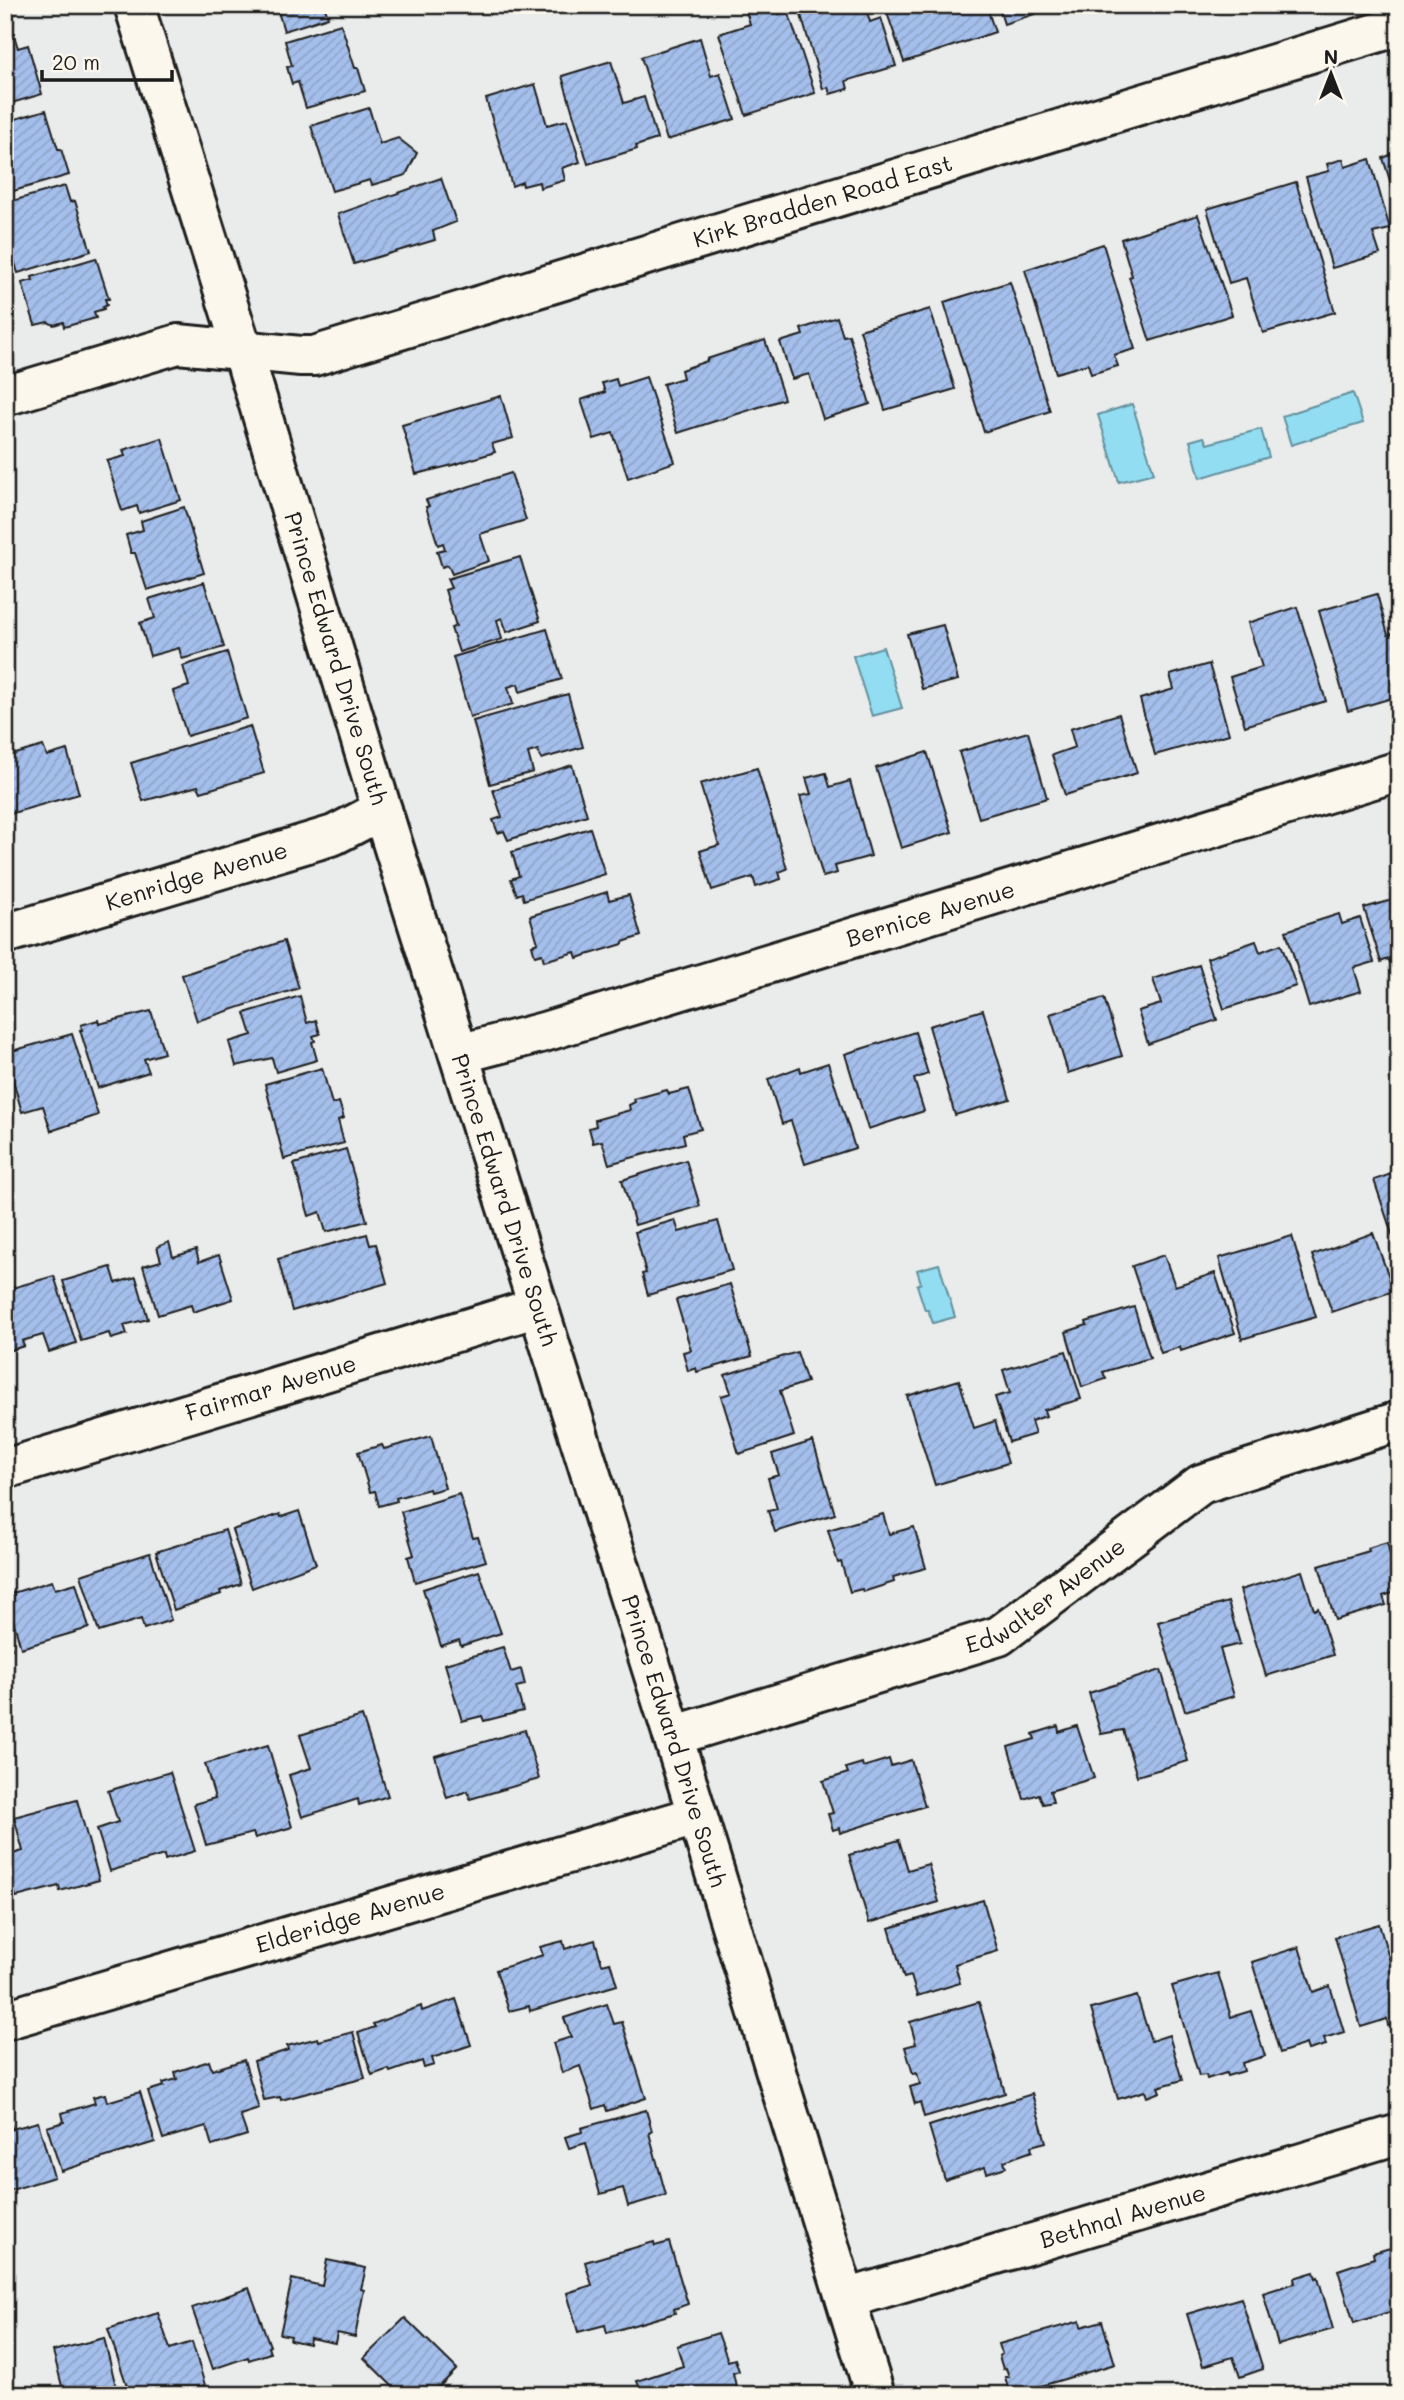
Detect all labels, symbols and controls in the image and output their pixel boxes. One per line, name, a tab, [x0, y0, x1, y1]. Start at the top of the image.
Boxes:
scale bar	[42, 38, 172, 82]
north arrow	[1296, 38, 1366, 108]
text: N	[1324, 44, 1338, 69]
text: 20 m	[52, 48, 100, 75]
street label: Kirk Bradden Road East	[689, 147, 956, 254]
street label: Prince Edward Drive South	[278, 508, 396, 808]
street label: Kenridge Avenue	[102, 834, 291, 917]
street label: Bernice Avenue	[842, 873, 1018, 953]
street label: Prince Edward Drive South	[446, 1050, 565, 1349]
street label: Fairmar Avenue	[182, 1347, 360, 1427]
street label: Edwalter Avenue	[961, 1530, 1131, 1659]
street label: Prince Edward Drive South	[615, 1591, 734, 1891]
street label: Elderidge Avenue	[252, 1875, 448, 1959]
street label: Bethnal Avenue	[1036, 2177, 1209, 2254]

